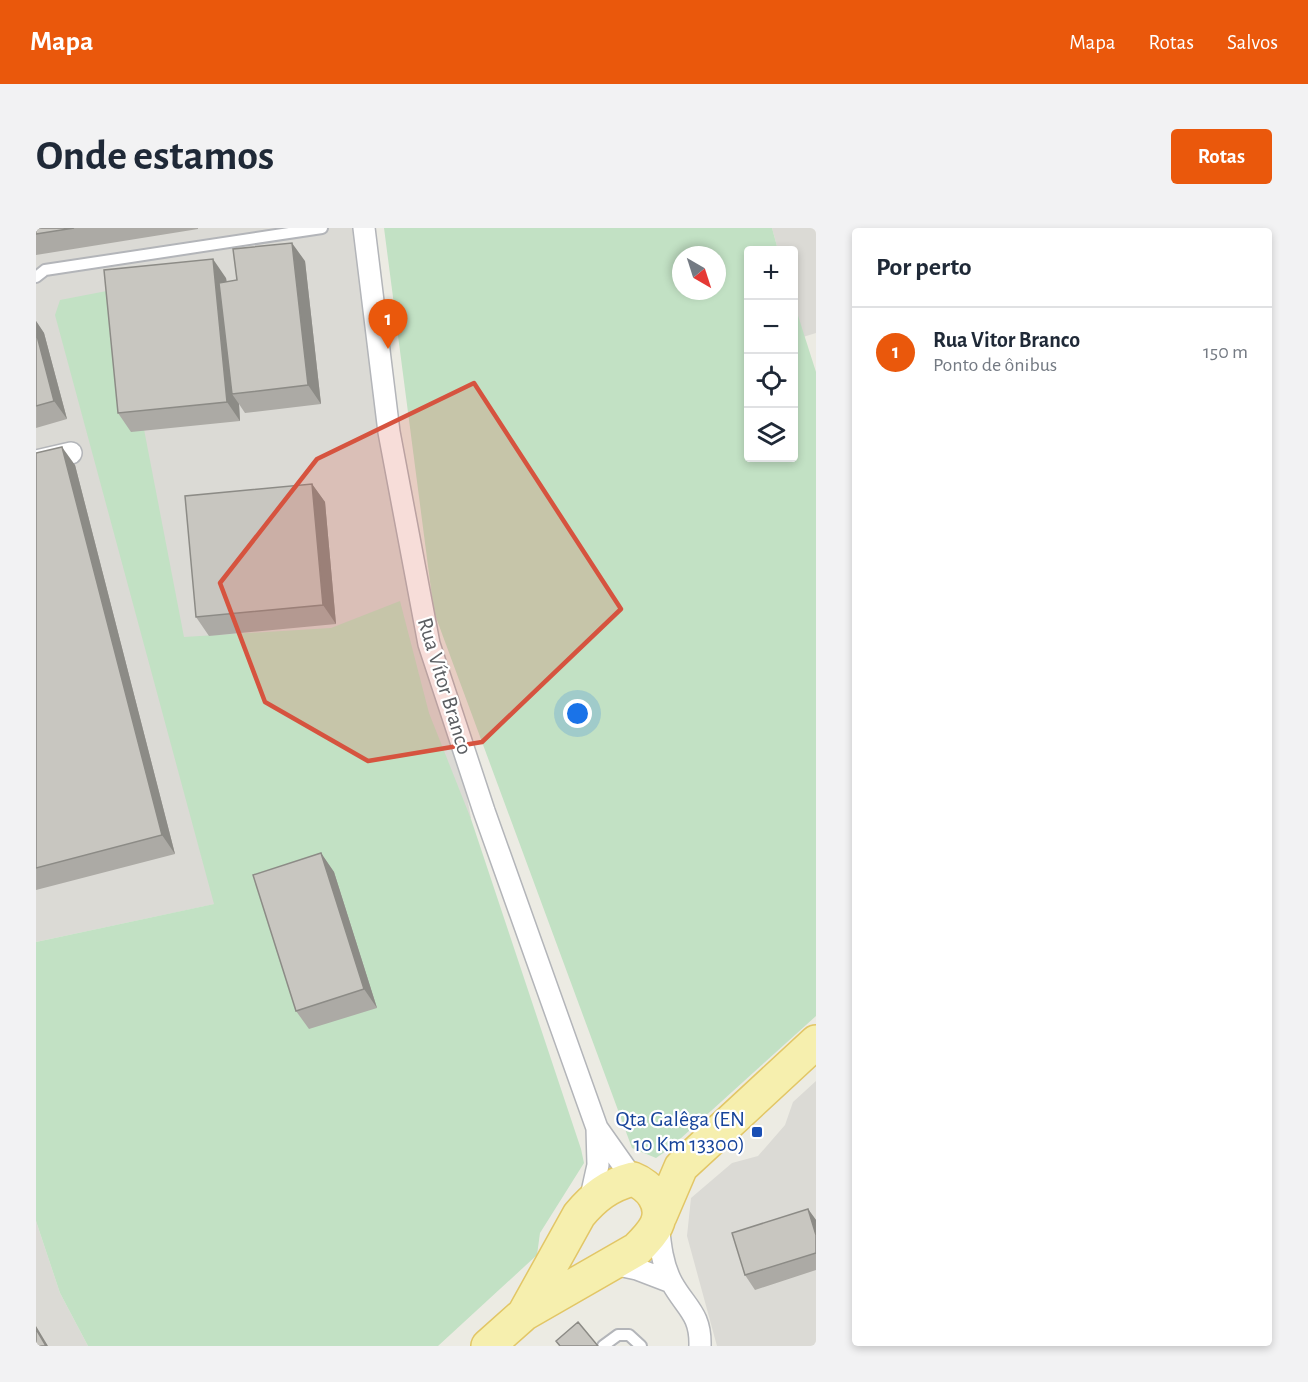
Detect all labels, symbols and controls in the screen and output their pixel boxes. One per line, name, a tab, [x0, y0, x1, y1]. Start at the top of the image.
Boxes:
text: Mapa	[30, 28, 93, 56]
text: Mapa	[1069, 32, 1116, 53]
text: Rotas	[1149, 32, 1194, 53]
text: Salvos	[1227, 32, 1278, 53]
button: Rotas	[1171, 129, 1272, 184]
text: Onde estamos	[36, 135, 274, 177]
north arrow	[672, 246, 726, 300]
map controls	[744, 246, 798, 462]
button: +	[744, 246, 798, 300]
text: Por perto	[876, 254, 972, 280]
pin: 1	[368, 300, 408, 349]
button: −	[744, 300, 798, 354]
text: Rua Vitor Branco	[933, 329, 1080, 351]
text: 1	[892, 342, 899, 362]
text: 150 m	[1203, 342, 1248, 362]
button: locate	[744, 354, 798, 408]
text: Ponto de ônibus	[933, 355, 1057, 375]
button: layers	[744, 408, 798, 462]
street label: Rua Vítor Branco	[414, 615, 476, 757]
your location	[563, 699, 592, 728]
place label: Qta Galêga (EN 10 Km 13300)	[615, 1108, 745, 1155]
marker: Qta Galêga (EN 10 Km 13300)	[750, 1125, 764, 1139]

